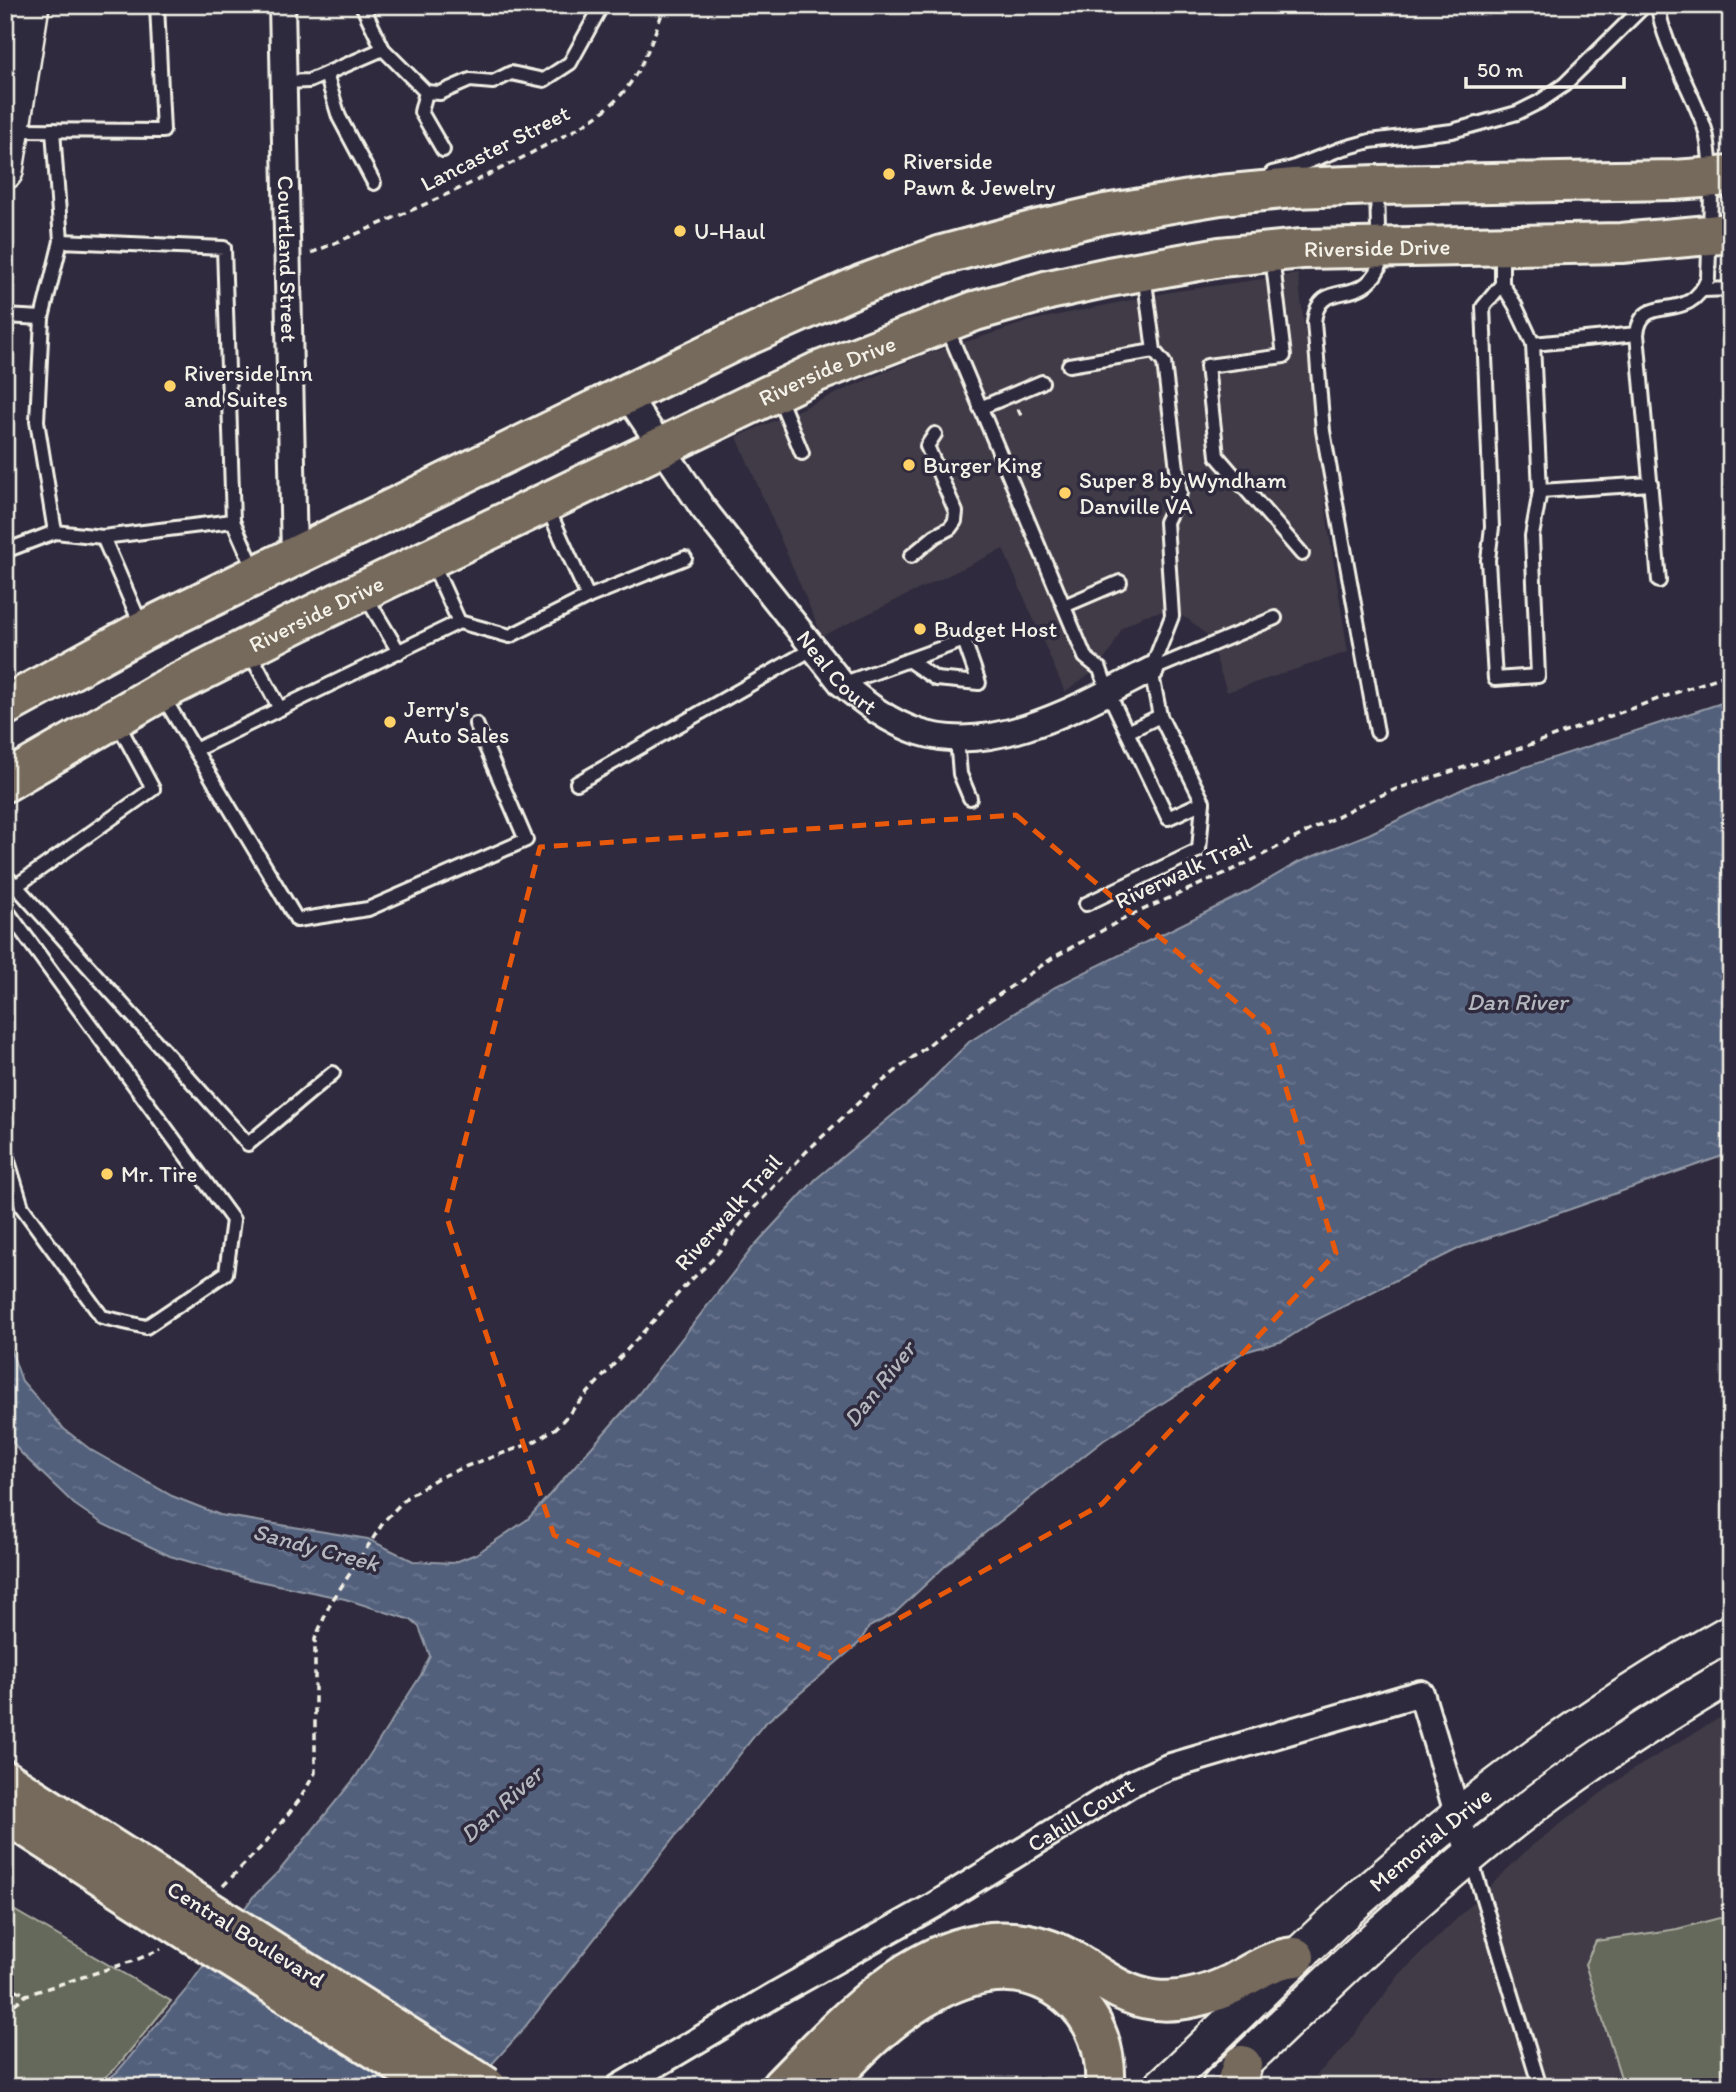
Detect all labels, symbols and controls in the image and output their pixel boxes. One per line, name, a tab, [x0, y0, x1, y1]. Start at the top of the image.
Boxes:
scale bar	[1466, 46, 1624, 90]
text: 50 m	[1477, 57, 1524, 82]
street label: Lancaster Street	[416, 98, 575, 198]
place label: Riverside Pawn & Jewelry	[903, 147, 1056, 201]
marker: Riverside Pawn & Jewelry	[881, 166, 897, 182]
street label: Courtland Street	[272, 175, 303, 343]
place label: U-Haul	[694, 217, 766, 245]
marker: U-Haul	[672, 223, 688, 239]
street label: Riverside Drive	[1304, 232, 1451, 263]
street label: Riverside Drive	[754, 329, 900, 412]
place label: Riverside Inn and Suites	[184, 359, 313, 413]
marker: Riverside Inn and Suites	[162, 378, 178, 394]
place label: Burger King	[923, 451, 1042, 479]
marker: Burger King	[901, 457, 917, 473]
place label: Super 8 by Wyndham Danville VA	[1079, 466, 1287, 520]
marker: Super 8 by Wyndham Danville VA	[1057, 485, 1073, 501]
street label: Riverside Drive	[244, 569, 388, 659]
place label: Budget Host	[934, 615, 1058, 643]
marker: Budget Host	[912, 621, 928, 637]
street label: Neal Court	[791, 624, 883, 721]
place label: Jerry's Auto Sales	[404, 695, 509, 749]
marker: Jerry's Auto Sales	[382, 714, 398, 730]
street label: Riverwalk Trail	[1110, 827, 1256, 915]
water label: Dan River	[1467, 987, 1570, 1016]
street label: Riverwalk Trail	[668, 1147, 788, 1276]
place label: Mr. Tire	[121, 1160, 197, 1188]
marker: Mr. Tire	[99, 1166, 115, 1182]
water label: Dan River	[837, 1333, 923, 1433]
water label: Sandy Creek	[250, 1516, 384, 1578]
water label: Dan River	[454, 1758, 550, 1848]
street label: Cahill Court	[1022, 1771, 1139, 1858]
street label: Memorial Drive	[1363, 1781, 1497, 1898]
street label: Central Boulevard	[162, 1874, 330, 1994]

